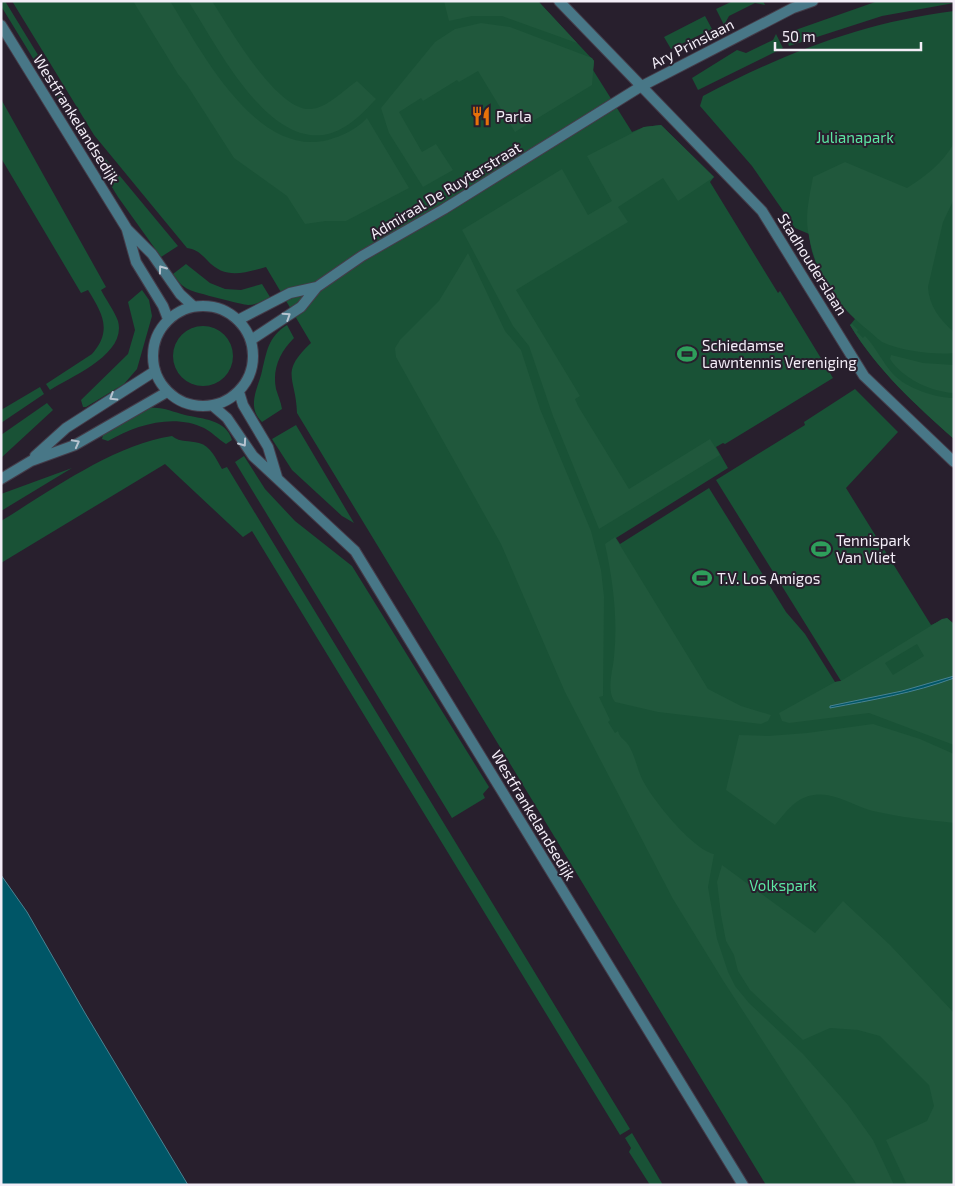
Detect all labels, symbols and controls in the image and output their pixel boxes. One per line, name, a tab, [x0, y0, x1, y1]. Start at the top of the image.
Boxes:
street label: Ary Prinslaan	[647, 14, 737, 72]
scale bar	[775, 20, 921, 52]
text: 50 m	[782, 27, 816, 45]
street label: Westfrankelandsedijk	[29, 51, 124, 188]
restaurant icon: Parla	[470, 105, 492, 127]
place label: Parla	[496, 107, 532, 125]
park label: Julianapark	[816, 128, 894, 146]
street label: Admiraal De Ruyterstraat	[366, 138, 524, 242]
street label: Stadhouderslaan	[774, 210, 852, 318]
one-way arrow	[159, 265, 168, 275]
one-way arrow	[281, 313, 290, 323]
place label: Schiedamse Lawntennis Vereniging	[702, 336, 857, 371]
sports icon: Schiedamse Lawntennis Vereniging	[676, 343, 698, 365]
one-way arrow	[110, 391, 119, 401]
one-way arrow	[237, 437, 246, 447]
one-way arrow	[71, 439, 80, 449]
place label: Tennispark Van Vliet	[836, 531, 911, 566]
sports icon: Tennispark Van Vliet	[810, 538, 832, 560]
sports icon: T.V. Los Amigos	[691, 567, 713, 589]
place label: T.V. Los Amigos	[717, 569, 820, 587]
street label: Westfrankelandsedijk	[487, 747, 580, 884]
park label: Volkspark	[749, 876, 817, 894]

